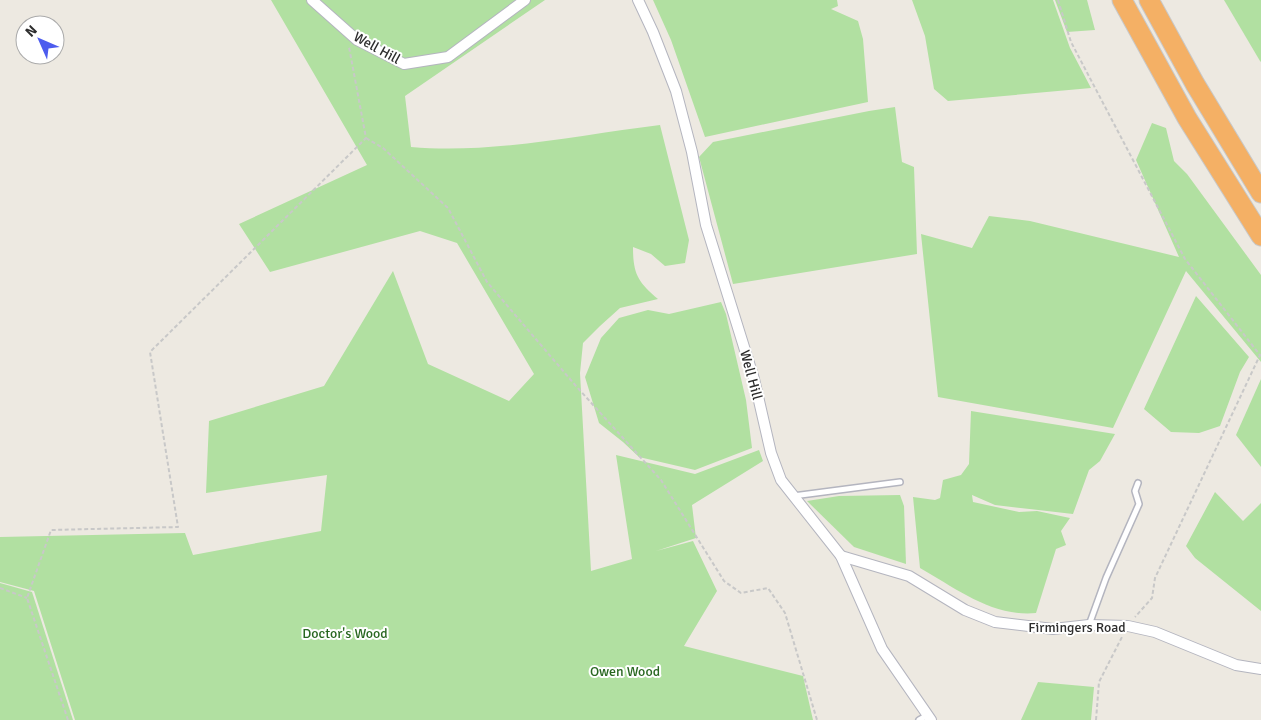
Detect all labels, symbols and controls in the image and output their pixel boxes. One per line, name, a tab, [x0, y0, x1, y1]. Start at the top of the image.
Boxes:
north arrow	[15, 15, 65, 65]
text: N	[22, 22, 41, 41]
street label: Well Hill	[351, 28, 403, 68]
street label: Well Hill	[736, 348, 766, 402]
street label: Firmingers Road	[1028, 619, 1126, 636]
park label: Doctor's Wood	[302, 625, 388, 642]
park label: Owen Wood	[590, 663, 660, 680]

